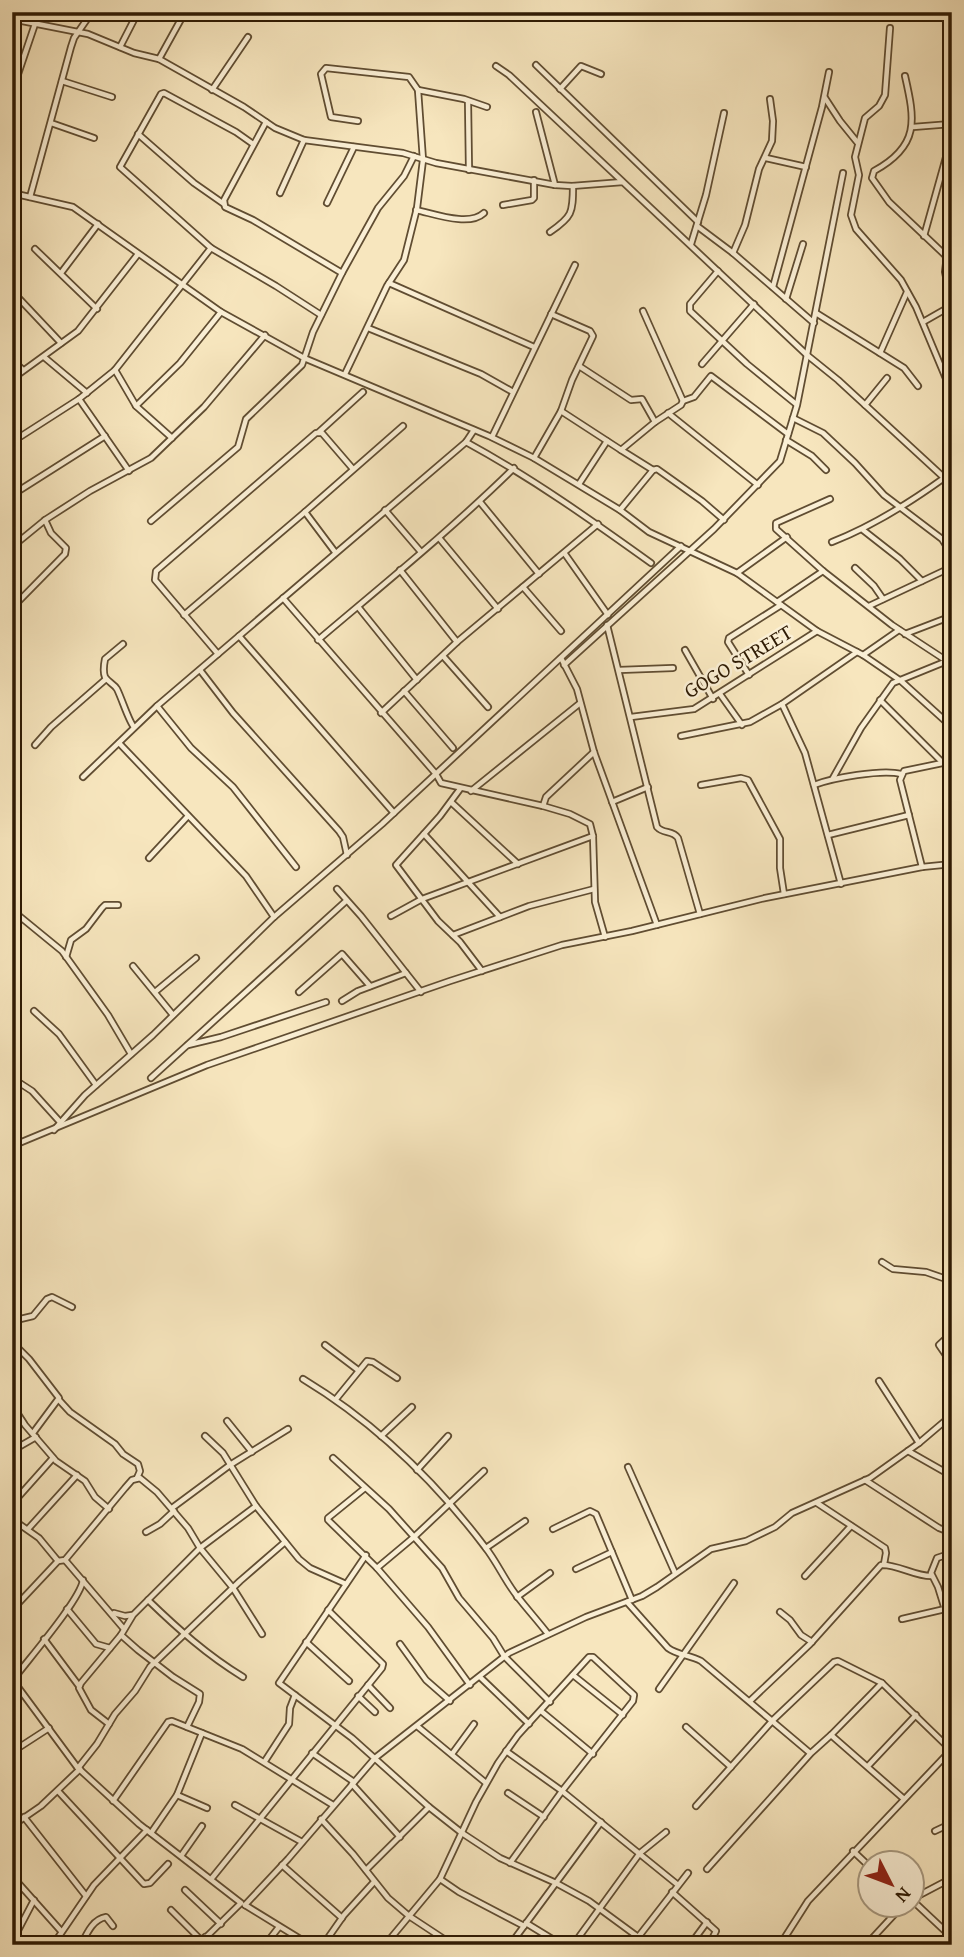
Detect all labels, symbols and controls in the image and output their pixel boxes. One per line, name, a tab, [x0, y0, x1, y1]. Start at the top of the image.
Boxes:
street label: GOGO STREET	[678, 616, 798, 706]
north arrow	[856, 1848, 926, 1918]
text: N	[889, 1881, 918, 1910]

